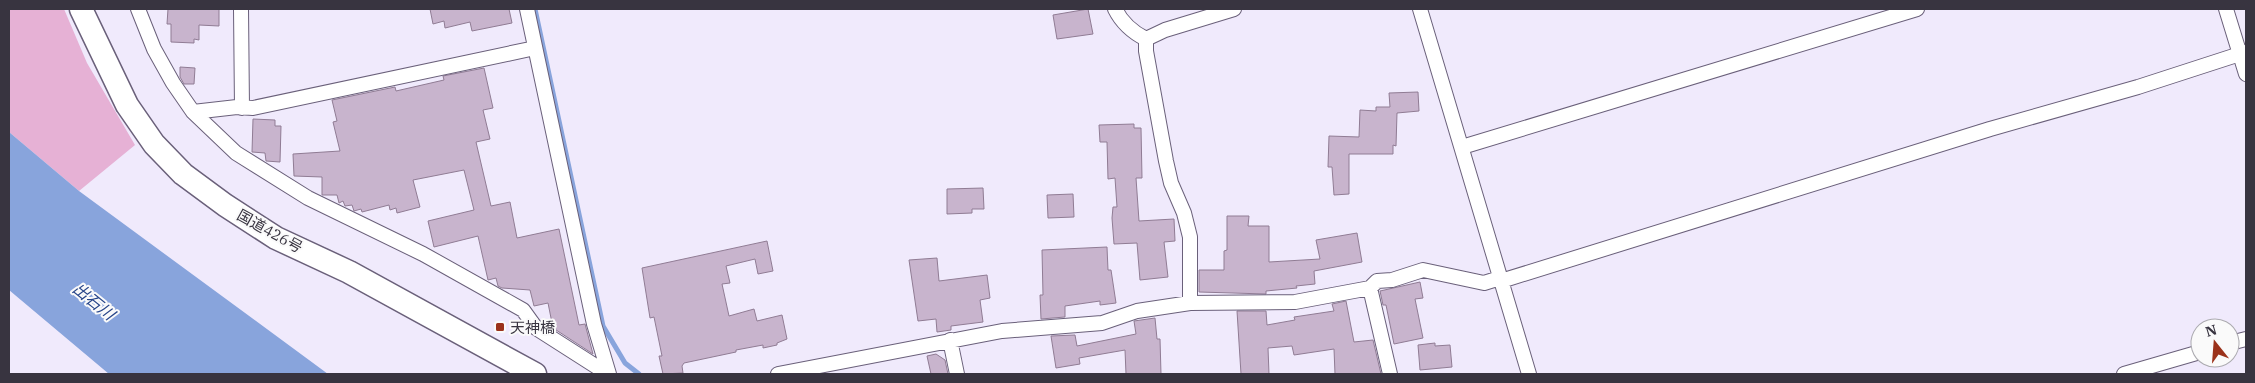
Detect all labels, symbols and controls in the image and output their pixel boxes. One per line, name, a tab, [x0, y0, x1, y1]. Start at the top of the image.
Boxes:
street label: 国道426号	[234, 205, 306, 257]
water label: 出石川	[69, 278, 120, 325]
place label: 天神橋	[510, 318, 555, 337]
north arrow	[2190, 318, 2240, 368]
text: N	[2203, 320, 2219, 341]
marker: 天神橋	[494, 321, 506, 333]

